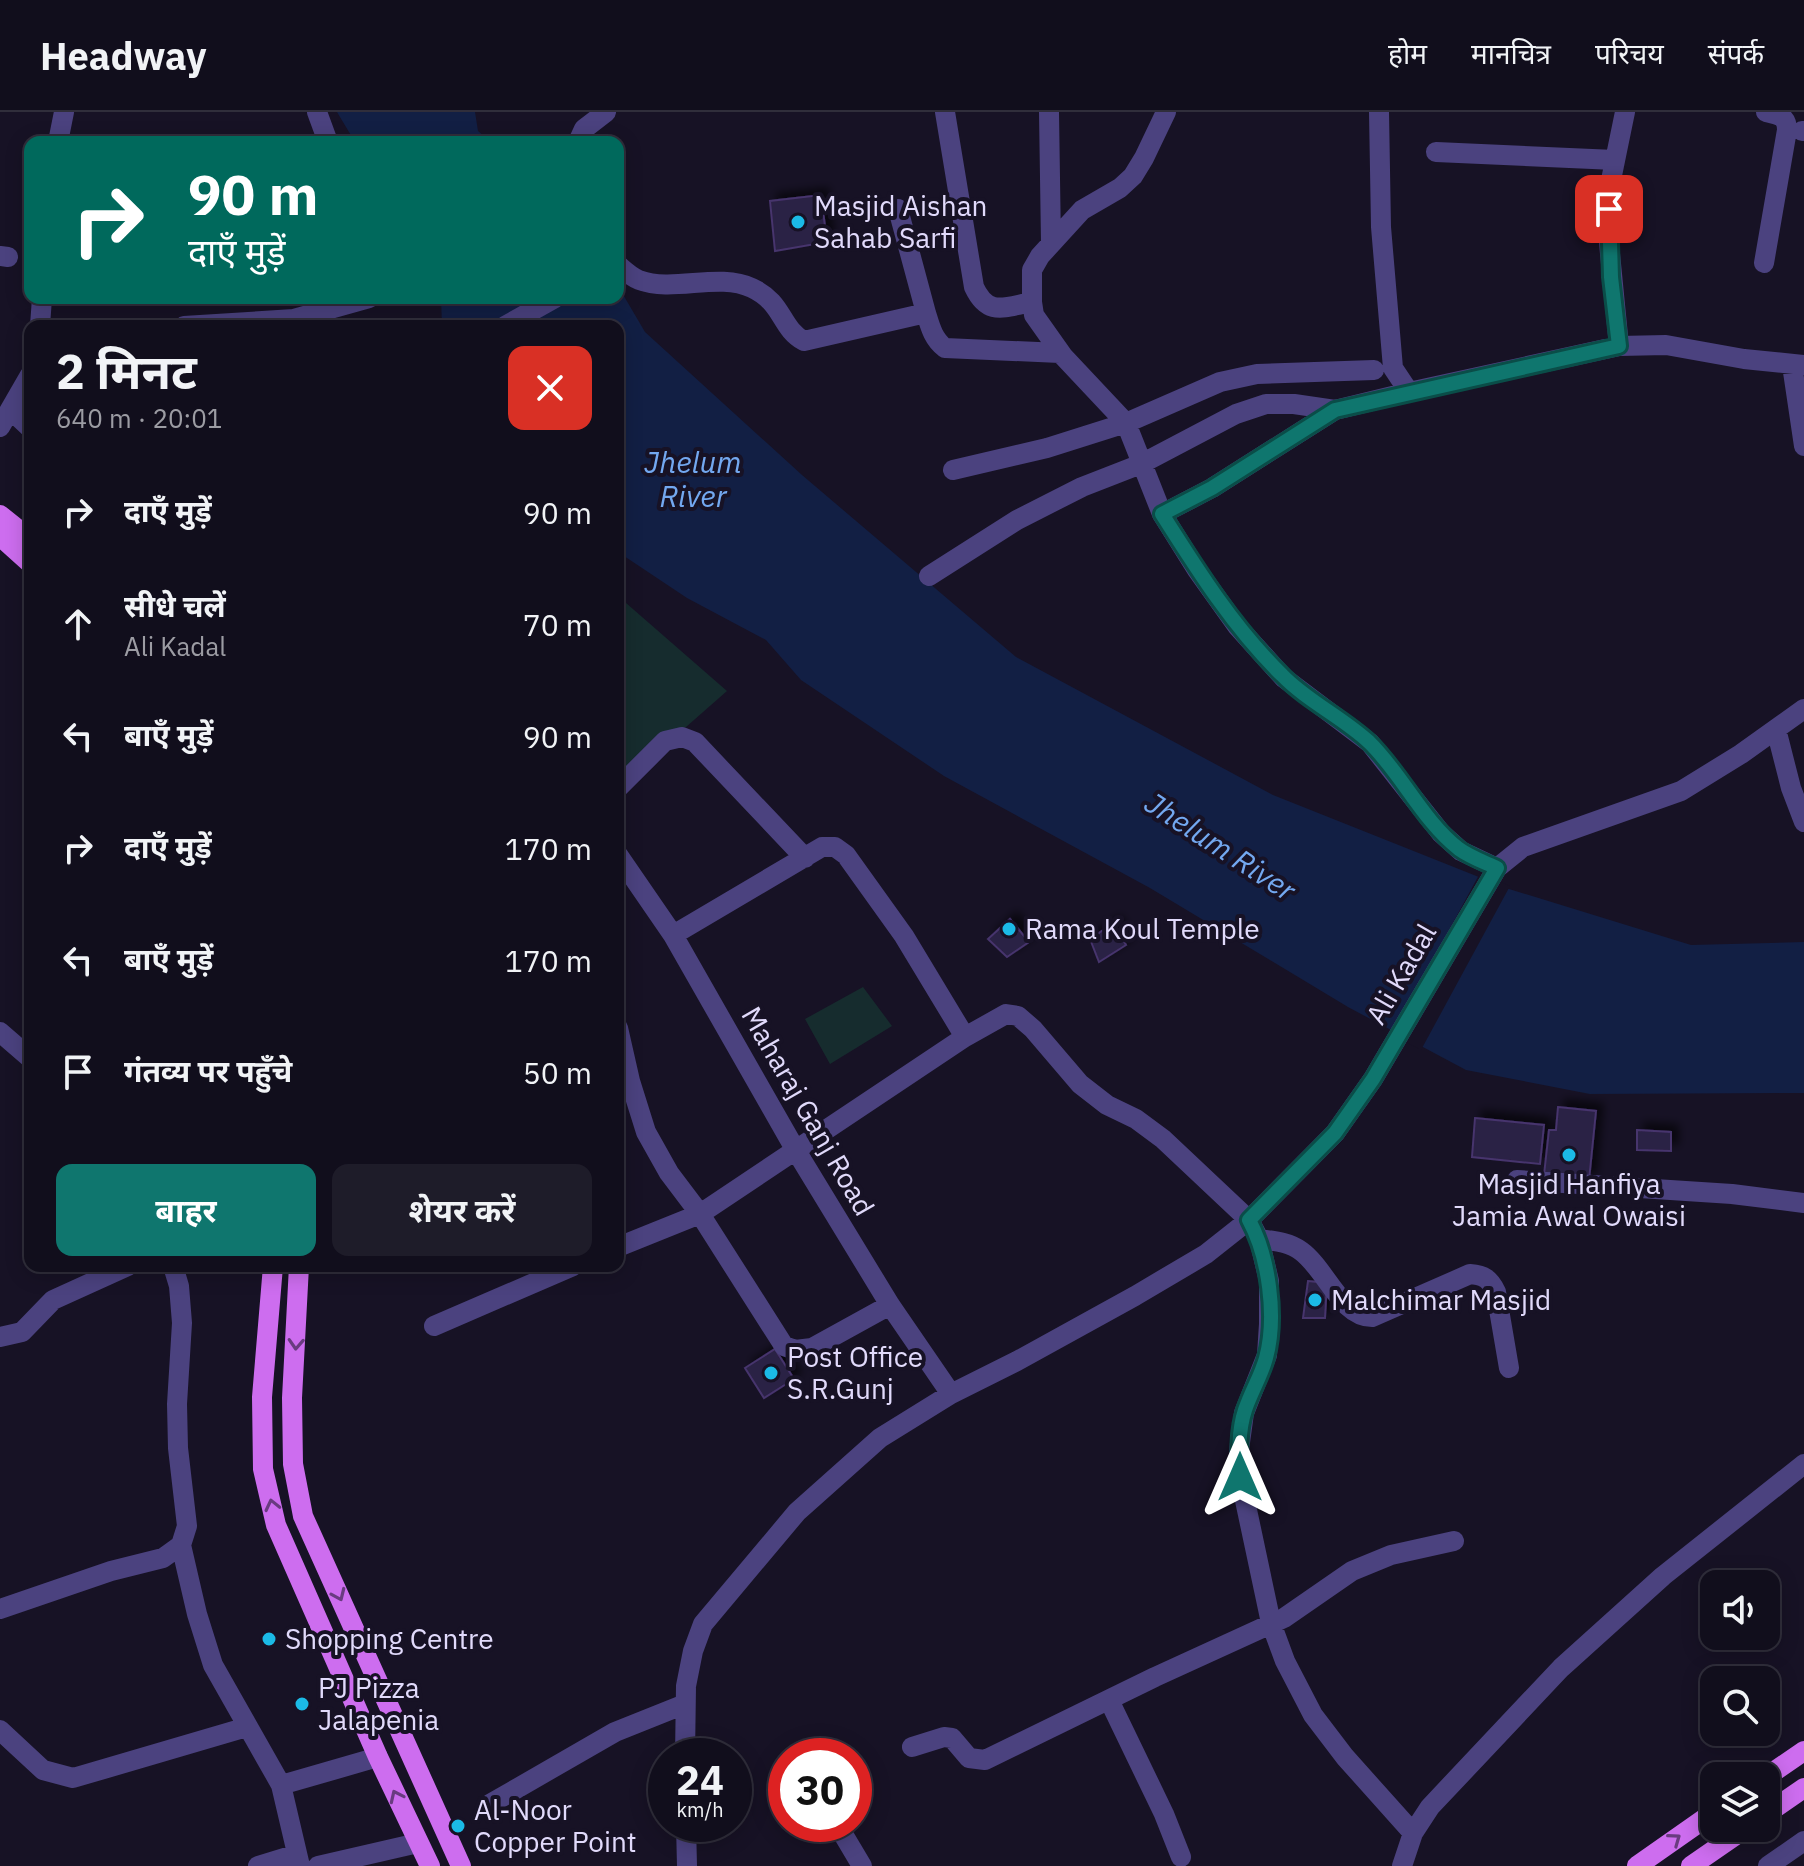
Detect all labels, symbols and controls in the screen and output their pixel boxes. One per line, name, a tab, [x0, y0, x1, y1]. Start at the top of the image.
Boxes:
text: Headway	[40, 31, 207, 80]
text: होम	[1388, 35, 1427, 72]
text: मानचित्र	[1471, 35, 1551, 72]
text: परिचय	[1595, 35, 1664, 72]
text: संपर्क	[1708, 35, 1764, 72]
text: 90 m	[188, 158, 318, 230]
icon: right	[56, 168, 160, 272]
pin	[1575, 175, 1643, 243]
place label: Masjid Aishan Sahab Sarfi	[814, 187, 988, 256]
icon: arrive	[1587, 187, 1631, 231]
marker: Masjid Aishan Sahab Sarfi	[789, 213, 807, 231]
text: दाएँ मुड़ें	[188, 228, 286, 275]
text: 2 मिनट	[56, 340, 197, 402]
button: close	[508, 346, 592, 430]
text: 640 m · 20:01	[56, 401, 222, 435]
water label: Jhelum River	[644, 442, 742, 515]
icon: right	[56, 490, 100, 534]
text: दाएँ मुड़ें	[124, 491, 212, 530]
text: 90 m	[523, 493, 592, 532]
text: सीधे चलें	[124, 586, 226, 625]
icon: ahead	[56, 602, 100, 646]
text: 70 m	[523, 605, 592, 644]
text: Ali Kadal	[124, 629, 226, 663]
icon: left	[56, 714, 100, 758]
text: बाएँ मुड़ें	[124, 715, 213, 754]
text: 90 m	[523, 717, 592, 756]
water label: Jhelum River	[1138, 783, 1304, 909]
icon: right	[56, 826, 100, 870]
text: दाएँ मुड़ें	[124, 827, 212, 866]
text: 170 m	[505, 829, 592, 868]
place label: Rama Koul Temple	[1025, 910, 1260, 947]
street label: Ali Kadal	[1357, 917, 1444, 1031]
marker: Rama Koul Temple	[1000, 920, 1018, 938]
icon: left	[56, 938, 100, 982]
text: बाएँ मुड़ें	[124, 939, 213, 978]
text: 170 m	[505, 941, 592, 980]
street label: Maharaj Ganj Road	[734, 999, 883, 1222]
icon: arrive	[56, 1050, 100, 1094]
text: गंतव्य पर पहुँचे	[124, 1051, 292, 1090]
text: 50 m	[523, 1053, 592, 1092]
marker: Masjid Hanfiya Jamia Awal Owaisi	[1560, 1146, 1578, 1164]
button: बाहर	[56, 1164, 316, 1256]
button: शेयर करें	[332, 1164, 592, 1256]
place label: Masjid Hanfiya Jamia Awal Owaisi	[1452, 1165, 1686, 1234]
place label: Malchimar Masjid	[1331, 1281, 1551, 1318]
marker: Malchimar Masjid	[1306, 1291, 1324, 1309]
one-way arrow	[287, 1338, 304, 1351]
place label: Post Office S.R.Gunj	[787, 1338, 923, 1407]
marker: Post Office S.R.Gunj	[762, 1364, 780, 1382]
position arrow	[1198, 1435, 1282, 1519]
one-way arrow	[264, 1499, 281, 1513]
map controls	[1700, 1570, 1780, 1842]
button: sound	[1700, 1570, 1780, 1650]
one-way arrow	[329, 1587, 345, 1601]
place label: Shopping Centre	[285, 1620, 494, 1657]
marker: Shopping Centre	[260, 1630, 278, 1648]
button: search	[1700, 1666, 1780, 1746]
place label: PJ Pizza Jalapenia	[318, 1669, 439, 1738]
marker: PJ Pizza Jalapenia	[293, 1695, 311, 1713]
speed limit sign: 30	[768, 1738, 872, 1842]
text: 24	[676, 1754, 724, 1806]
button: layers	[1700, 1762, 1780, 1842]
one-way arrow	[390, 1789, 406, 1804]
place label: Al-Noor Copper Point	[474, 1791, 637, 1860]
text: km/h	[676, 1796, 724, 1823]
marker: Al-Noor Copper Point	[449, 1817, 467, 1835]
one-way arrow	[1667, 1834, 1681, 1849]

